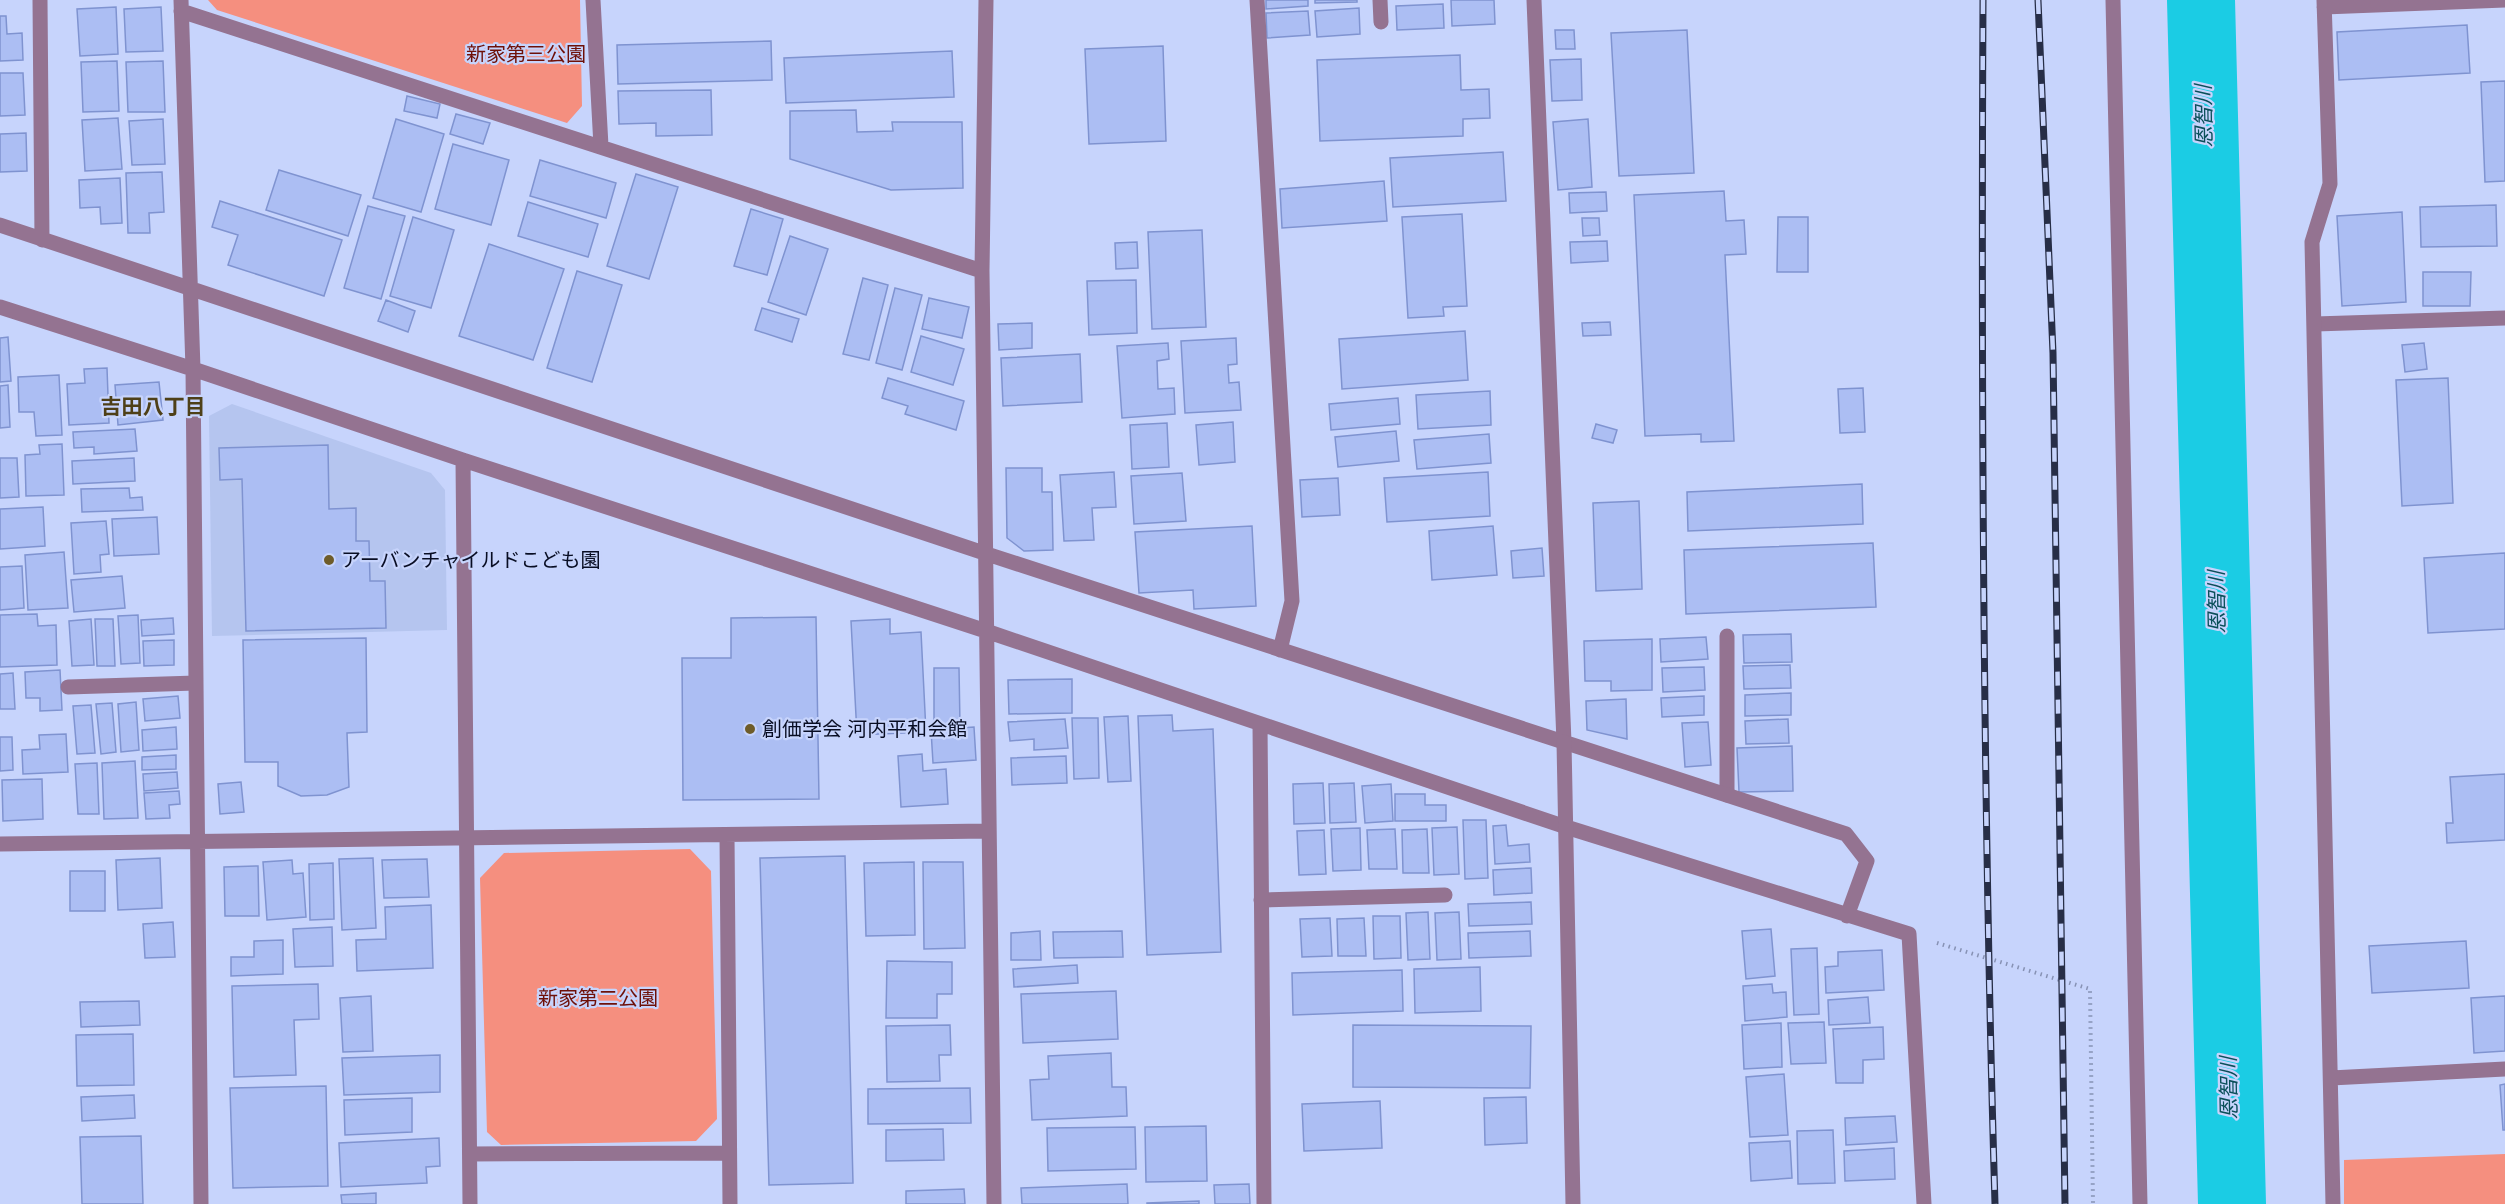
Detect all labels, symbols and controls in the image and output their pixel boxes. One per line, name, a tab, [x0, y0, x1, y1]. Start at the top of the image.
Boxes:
park label: 新家第三公園	[466, 41, 586, 67]
water label: 恩智川	[2189, 82, 2219, 148]
district label: 吉田八丁目	[101, 393, 206, 421]
place label: アーバンチャイルドこども園	[341, 547, 600, 573]
marker: アーバンチャイルドこども園	[322, 553, 336, 567]
water label: 恩智川	[2202, 568, 2232, 634]
place label: 創価学会 河内平和会館	[762, 716, 967, 742]
marker: 創価学会 河内平和会館	[743, 722, 757, 736]
park label: 新家第二公園	[538, 985, 658, 1011]
water label: 恩智川	[2214, 1054, 2244, 1120]

